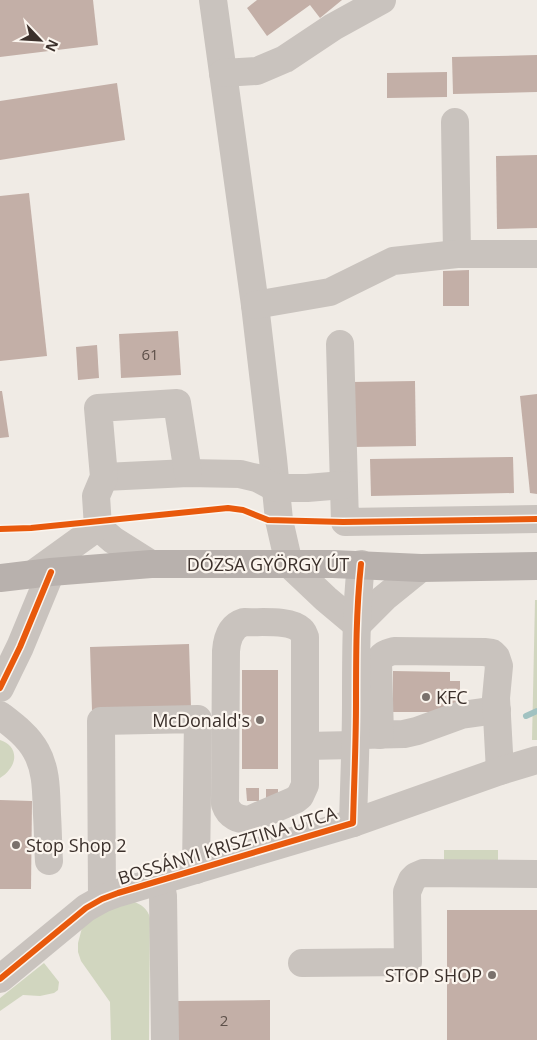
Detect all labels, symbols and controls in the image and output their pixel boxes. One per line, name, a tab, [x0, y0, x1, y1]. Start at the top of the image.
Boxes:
north arrow	[15, 15, 65, 65]
text: N	[41, 37, 63, 55]
house number: 61	[141, 344, 159, 364]
street label: DÓZSA GYÖRGY ÚT	[187, 552, 349, 576]
place label: KFC	[436, 685, 468, 709]
marker: KFC	[420, 691, 432, 703]
place label: McDonald's	[152, 708, 250, 732]
marker: McDonald's	[254, 714, 266, 726]
street label: BOSSÁNYI KRISZTINA UTCA	[115, 800, 340, 890]
place label: Stop Shop 2	[26, 833, 127, 857]
marker: Stop Shop 2	[10, 839, 22, 851]
place label: STOP SHOP	[385, 963, 482, 987]
marker: STOP SHOP	[486, 969, 498, 981]
house number: 2	[220, 1010, 228, 1030]

